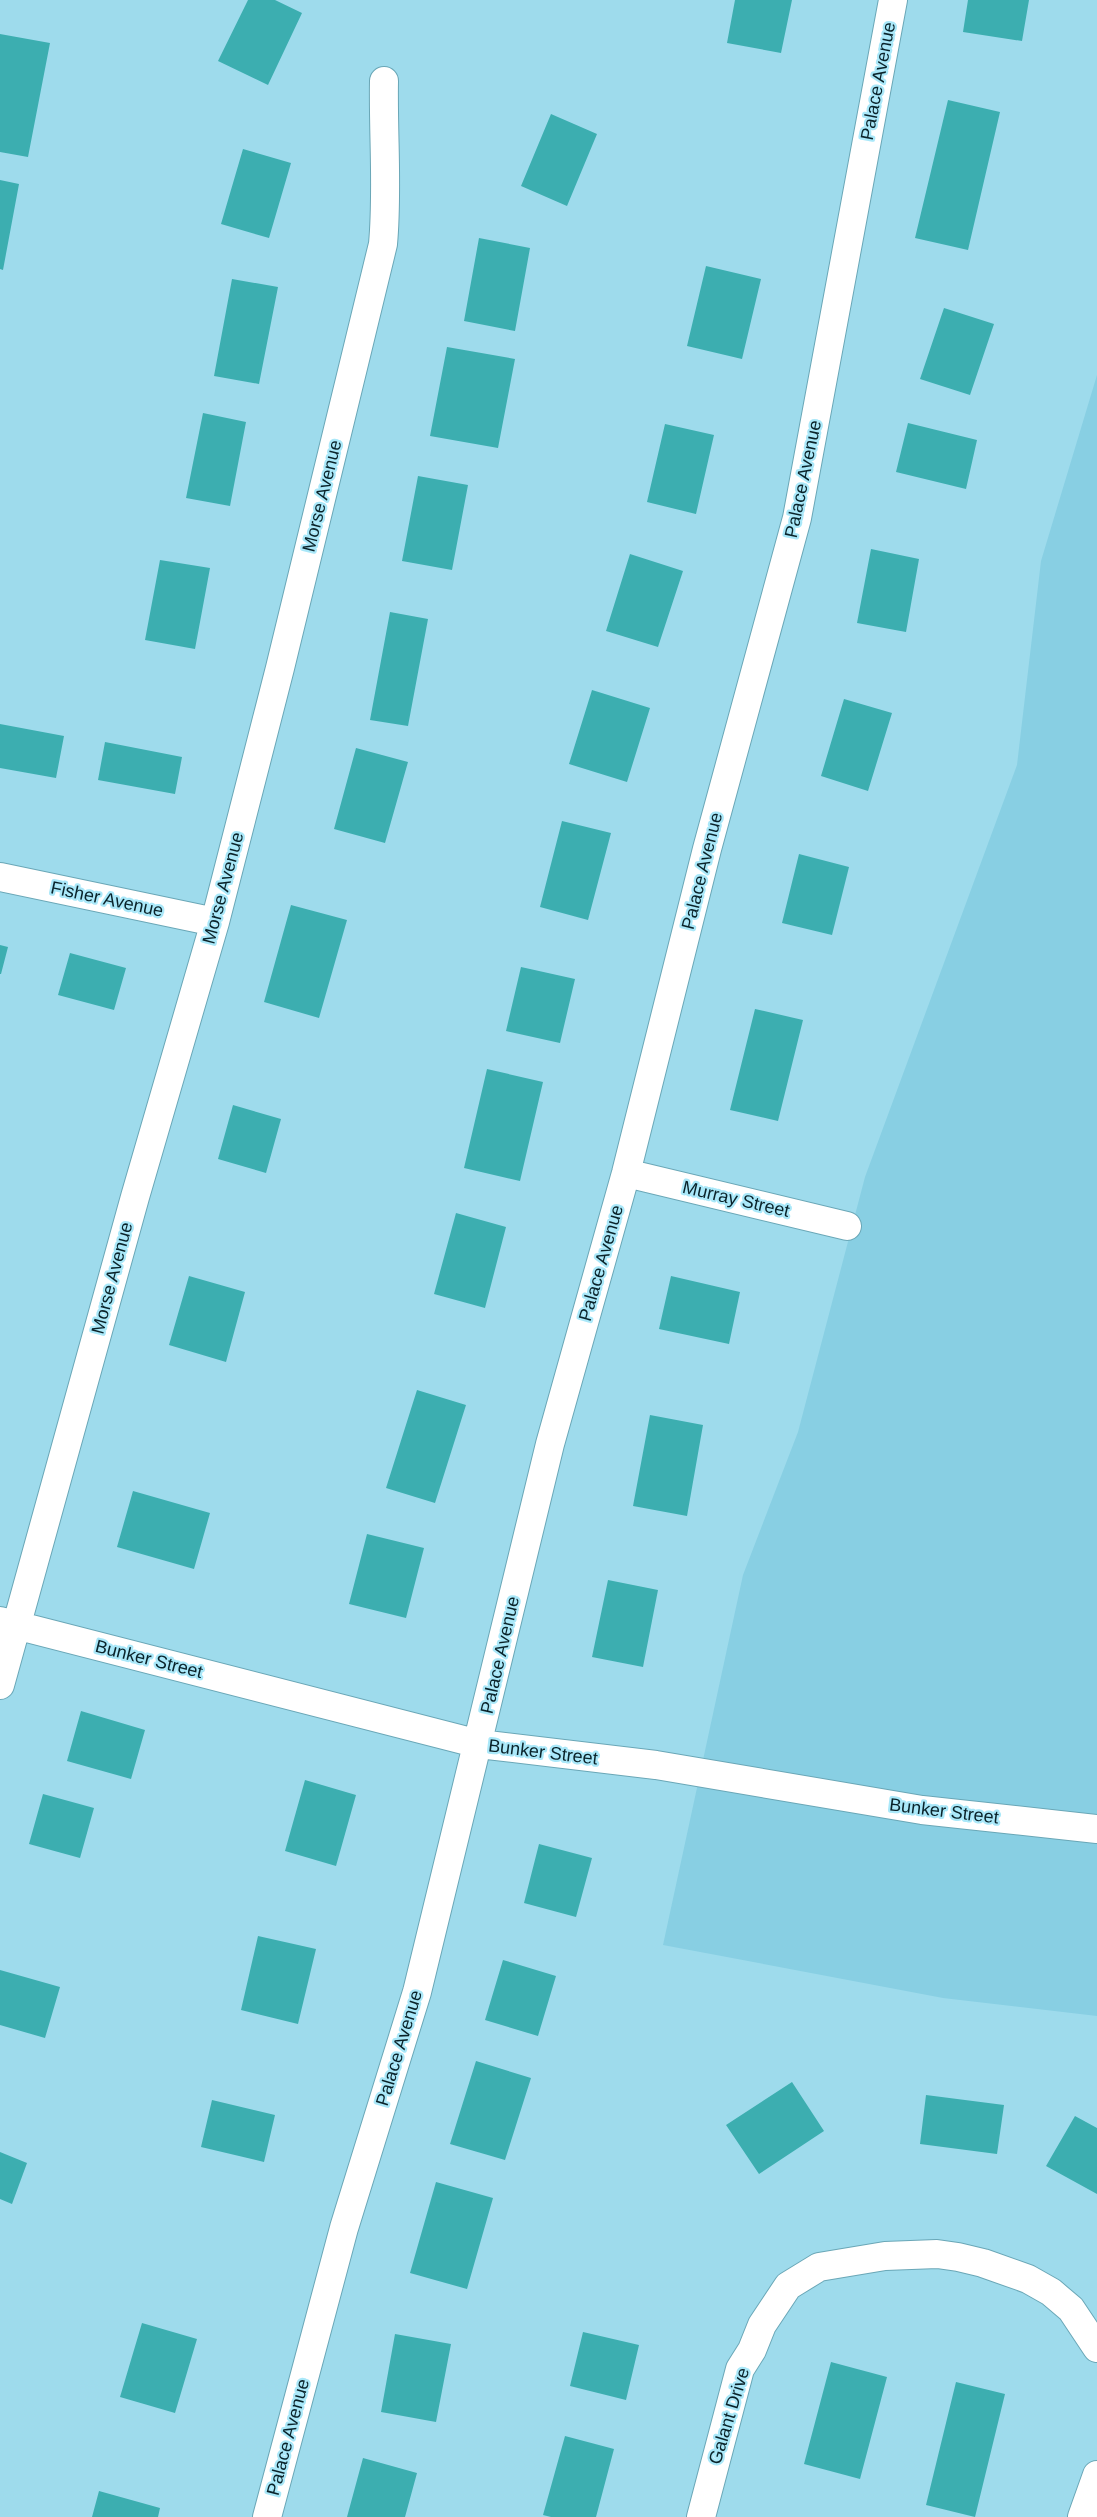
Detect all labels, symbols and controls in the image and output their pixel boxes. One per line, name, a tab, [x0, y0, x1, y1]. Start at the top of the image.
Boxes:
street label: Palace Avenue	[857, 20, 899, 142]
street label: Palace Avenue	[781, 418, 825, 540]
street label: Morse Avenue	[298, 438, 346, 554]
street label: Palace Avenue	[678, 810, 726, 932]
street label: Morse Avenue	[198, 830, 248, 946]
street label: Fisher Avenue	[49, 877, 165, 921]
street label: Murray Street	[681, 1177, 791, 1221]
street label: Palace Avenue	[575, 1203, 627, 1323]
street label: Morse Avenue	[87, 1220, 137, 1336]
street label: Palace Avenue	[477, 1594, 523, 1716]
street label: Bunker Street	[93, 1636, 205, 1682]
street label: Bunker Street	[487, 1735, 599, 1769]
street label: Bunker Street	[888, 1794, 1000, 1828]
street label: Palace Avenue	[372, 1988, 426, 2108]
street label: Galant Drive	[705, 2365, 753, 2467]
street label: Palace Avenue	[263, 2377, 313, 2497]

